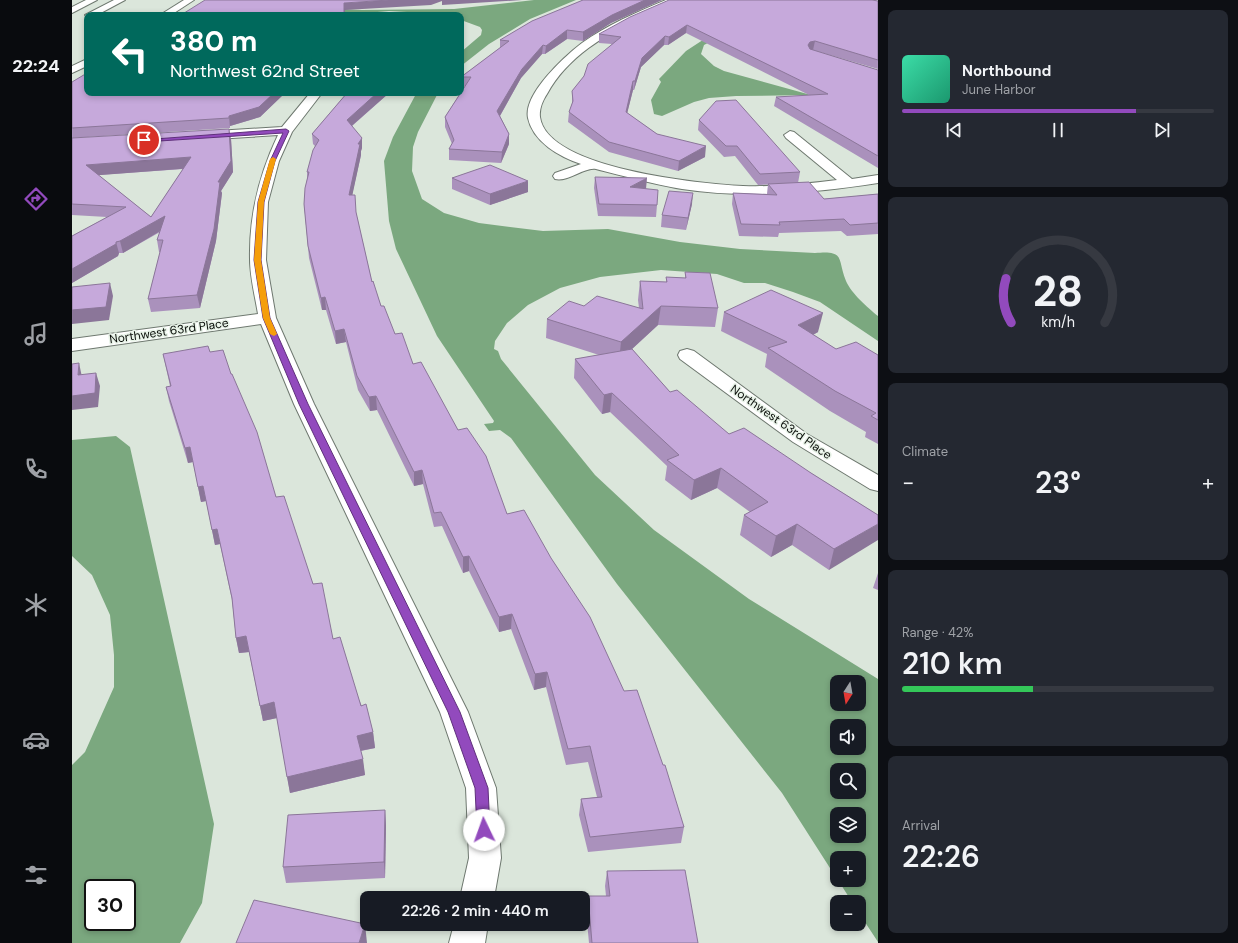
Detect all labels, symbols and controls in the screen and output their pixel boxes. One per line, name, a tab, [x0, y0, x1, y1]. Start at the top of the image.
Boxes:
text: 380 m	[170, 23, 257, 60]
icon: left	[104, 28, 156, 80]
text: 22:24	[12, 54, 60, 78]
text: Northwest 62nd Street	[170, 59, 360, 83]
text: Northbound	[962, 61, 1051, 81]
text: June Harbor	[962, 81, 1036, 98]
icon: previous	[943, 119, 965, 141]
icon: pause	[1047, 119, 1069, 141]
icon: next	[1151, 119, 1173, 141]
pin	[127, 123, 161, 157]
icon: arrive	[133, 129, 155, 151]
icon: directions	[22, 185, 50, 213]
text: 28	[1033, 265, 1083, 319]
text: km/h	[1041, 312, 1075, 330]
street label: Northwest 63rd Place	[108, 315, 230, 347]
icon: music	[22, 320, 50, 348]
street label: Northwest 63rd Place	[727, 381, 835, 463]
text: Climate	[902, 443, 948, 460]
icon: phone	[22, 455, 50, 483]
text: 23°	[1035, 463, 1081, 502]
text: −	[902, 468, 914, 497]
text: +	[1202, 468, 1214, 497]
icon: climate	[22, 591, 50, 619]
text: Range · 42%	[902, 624, 974, 641]
text: 210 km	[902, 644, 1002, 683]
north arrow	[830, 675, 866, 711]
map controls	[830, 675, 866, 931]
button: sound	[830, 719, 866, 755]
icon: car	[22, 726, 50, 754]
button: search	[830, 763, 866, 799]
button: layers	[830, 807, 866, 843]
position arrow	[463, 809, 505, 851]
text: Arrival	[902, 817, 940, 834]
text: 22:26	[902, 837, 980, 876]
button: +	[830, 851, 866, 887]
icon: filters	[22, 861, 50, 889]
speed limit sign: 30	[84, 879, 136, 931]
button: −	[830, 895, 866, 931]
text: 22:26 · 2 min · 440 m	[401, 901, 549, 921]

